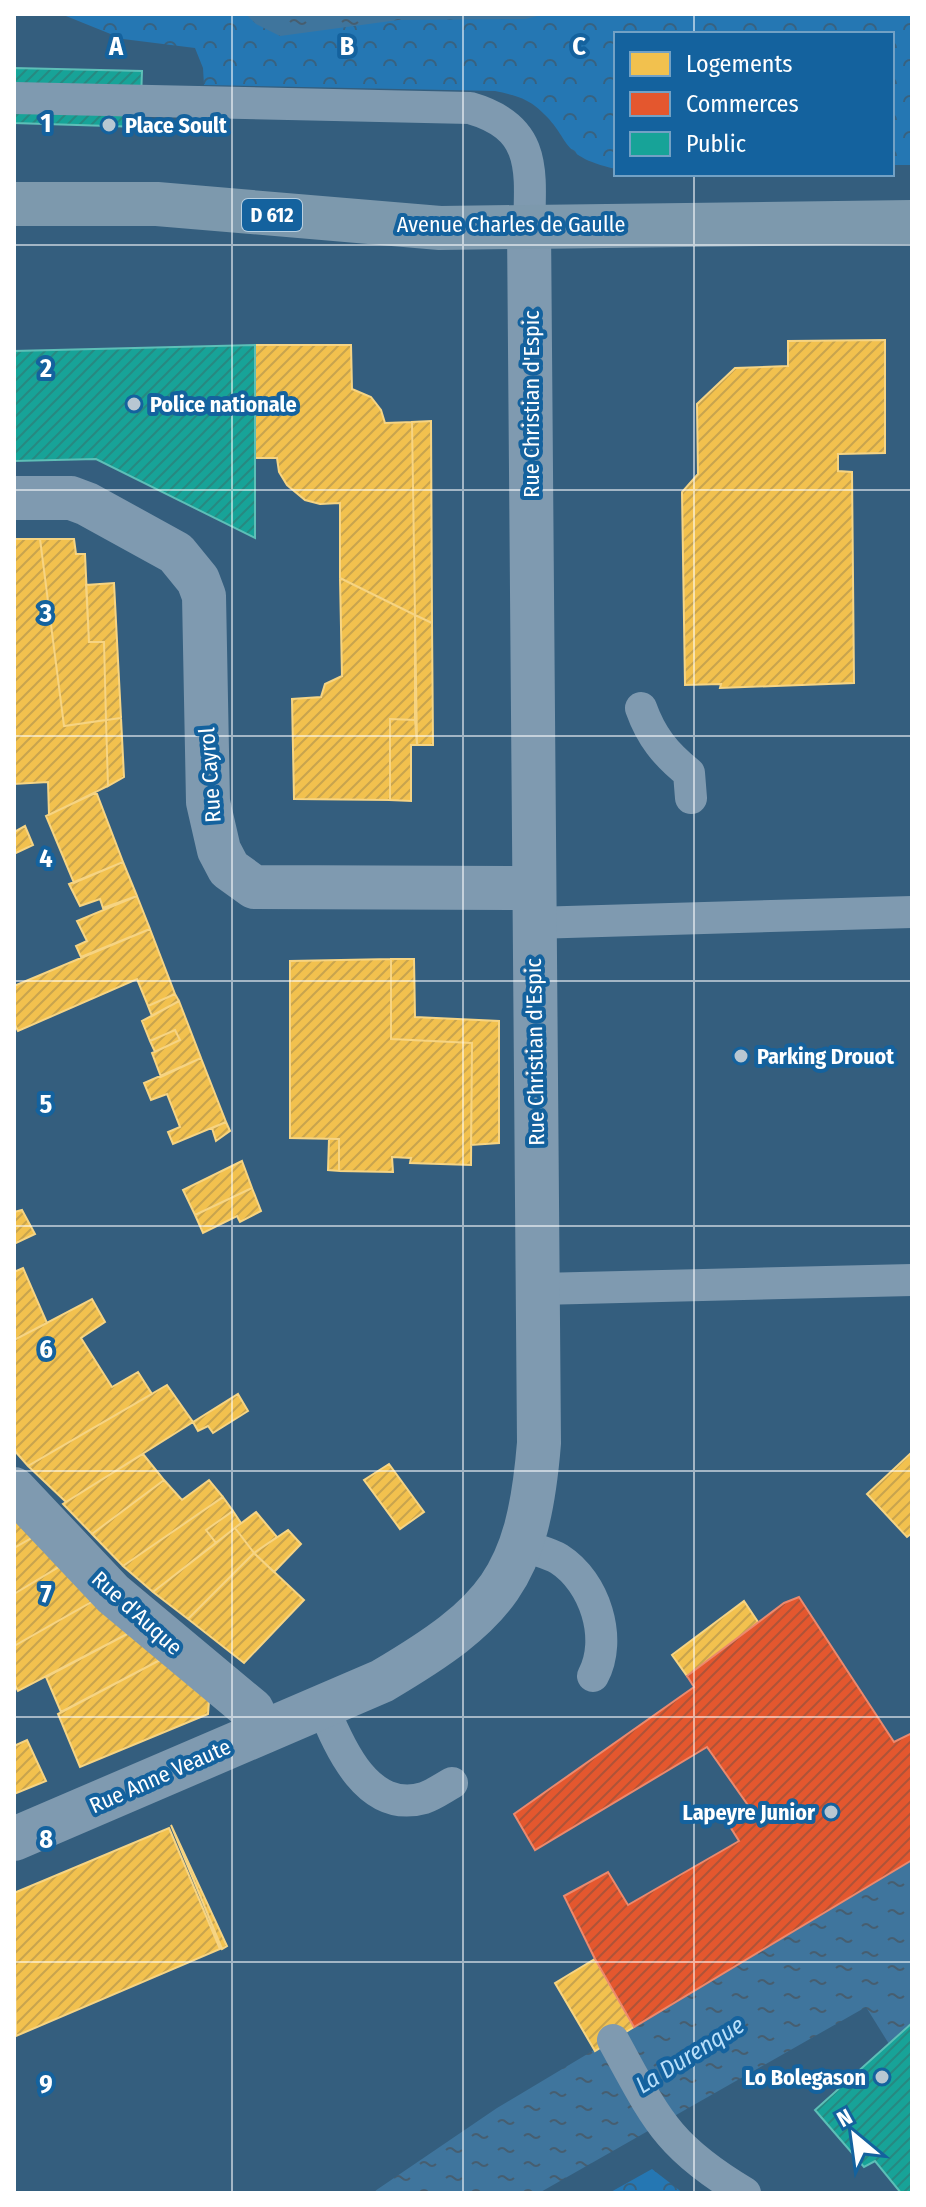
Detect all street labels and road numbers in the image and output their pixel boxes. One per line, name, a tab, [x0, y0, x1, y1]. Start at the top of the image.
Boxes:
road number: D 612	[242, 199, 302, 231]
street label: Avenue Charles de Gaulle	[397, 211, 625, 238]
street label: Rue Christian d'Espic	[518, 310, 545, 498]
street label: Rue Cayrol	[193, 726, 227, 823]
street label: Rue Christian d'Espic	[520, 957, 550, 1146]
street label: Rue d'Auque	[86, 1565, 188, 1661]
street label: Rue Anne Veaute	[85, 1733, 235, 1819]

